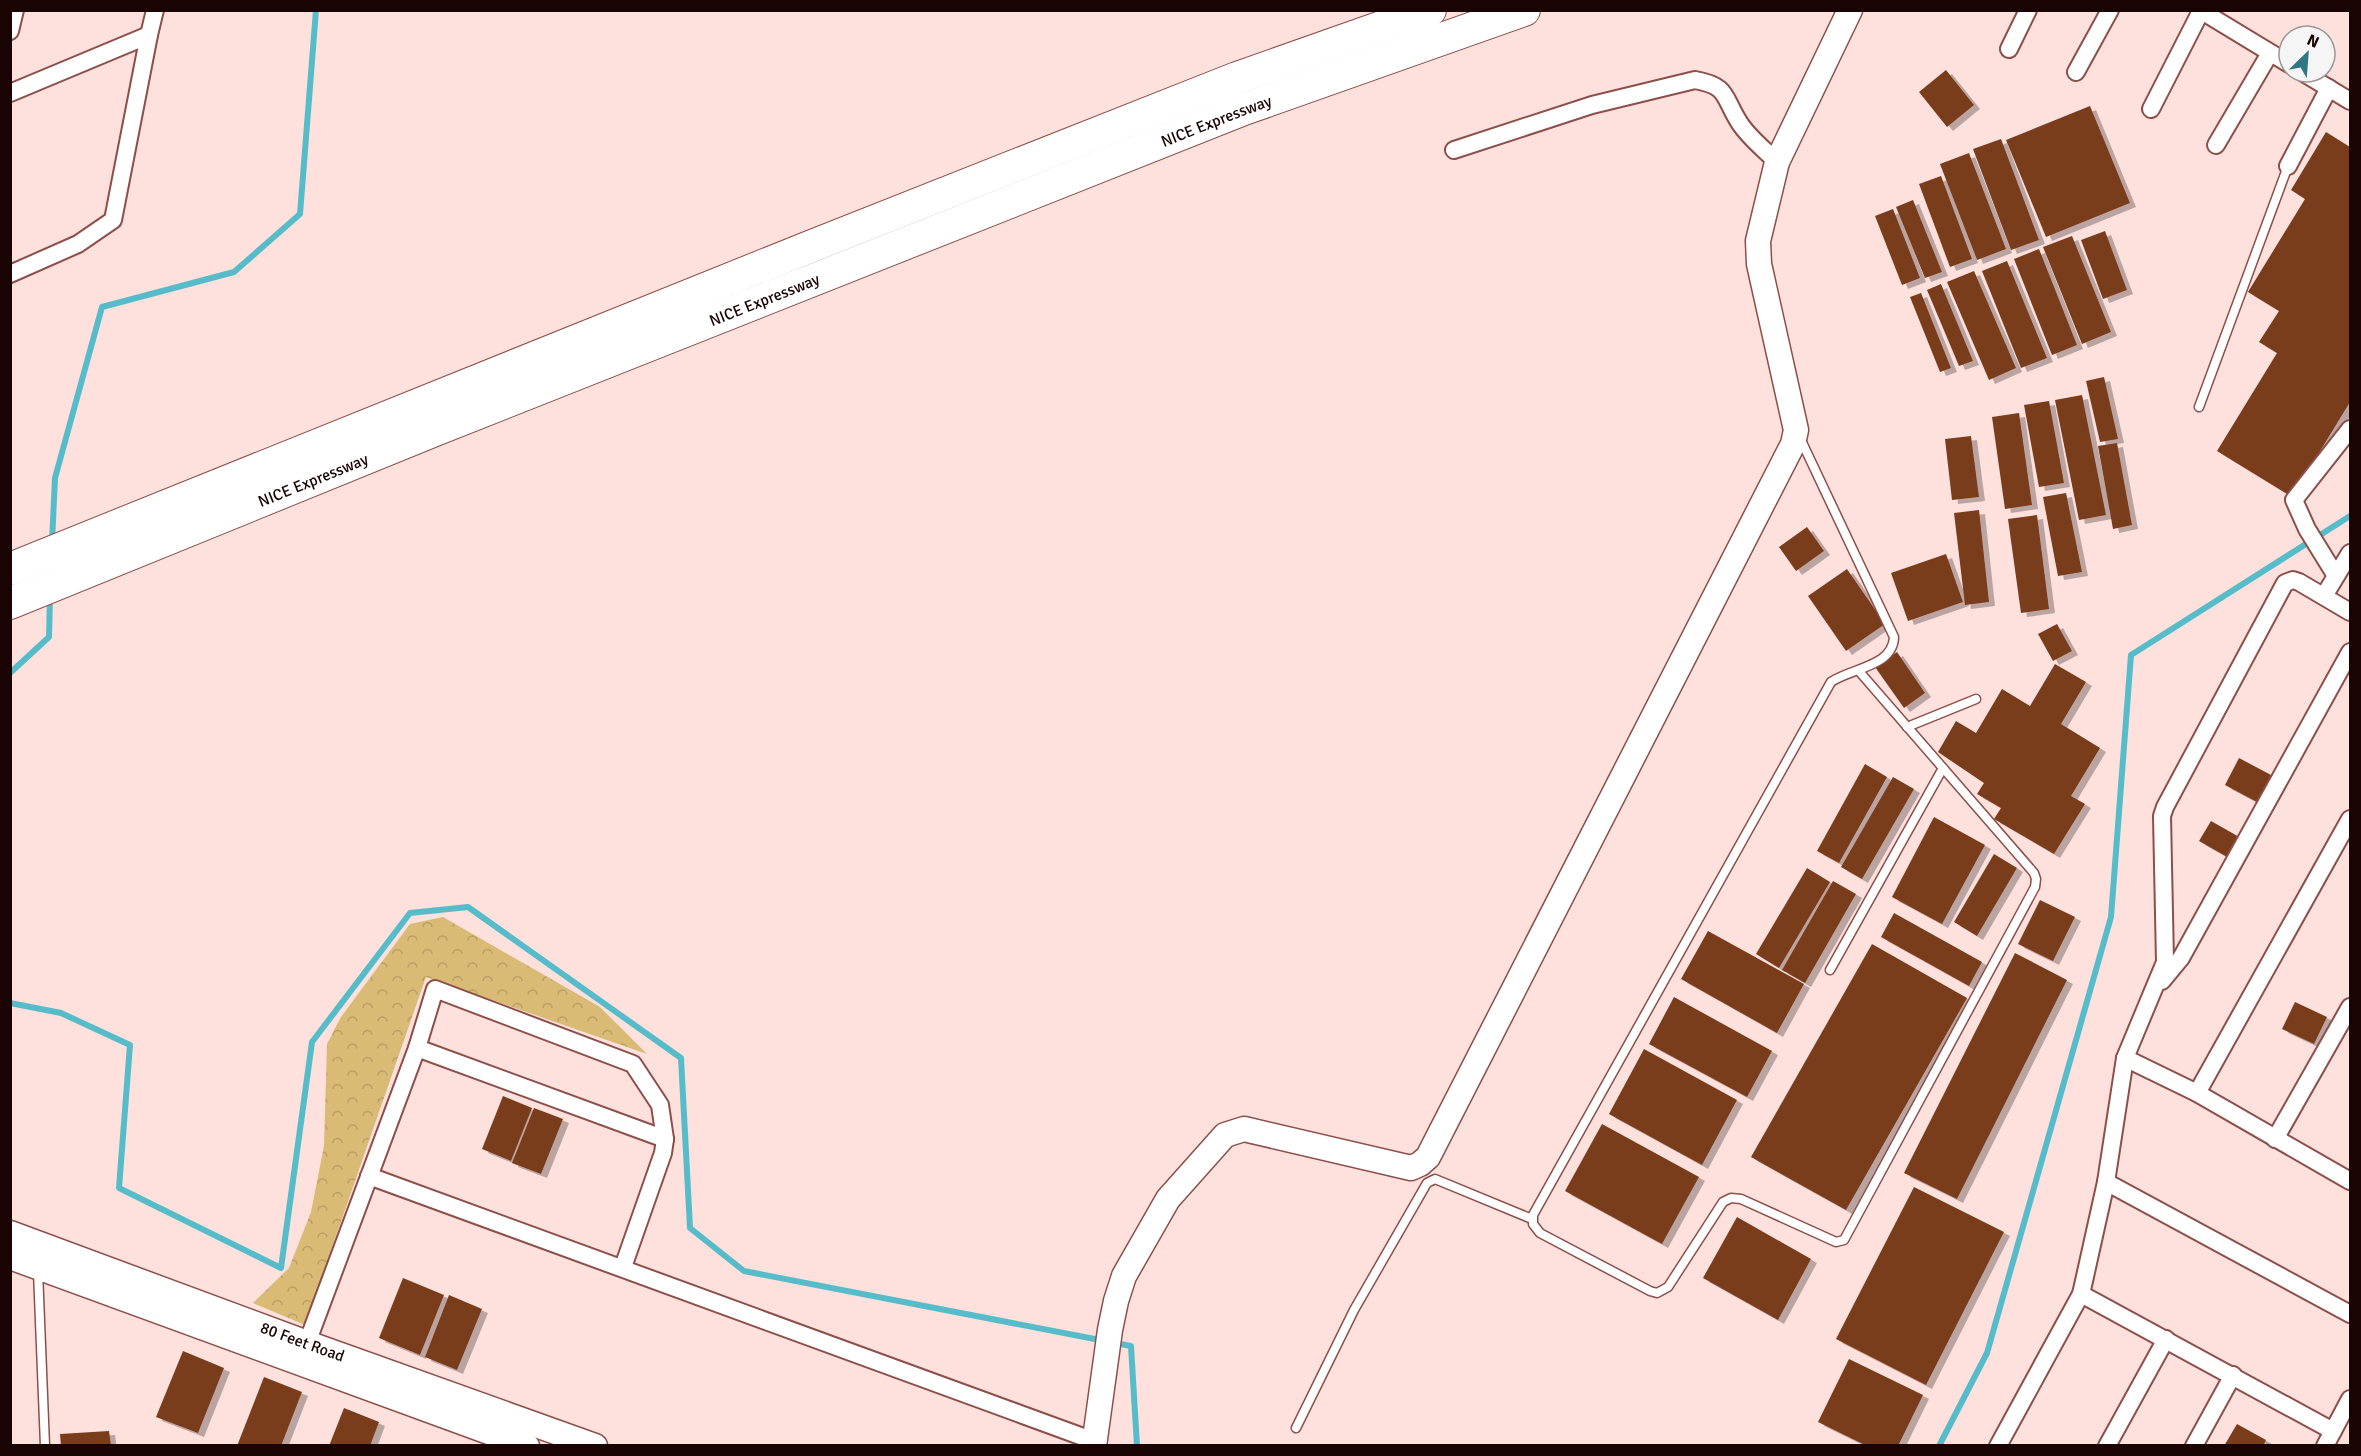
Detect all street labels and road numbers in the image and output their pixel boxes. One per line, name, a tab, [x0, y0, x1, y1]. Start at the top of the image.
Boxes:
street label: NICE Expressway	[1158, 91, 1275, 152]
street label: NICE Expressway	[706, 269, 823, 331]
street label: NICE Expressway	[255, 449, 372, 512]
street label: 80 Feet Road	[257, 1318, 347, 1367]

